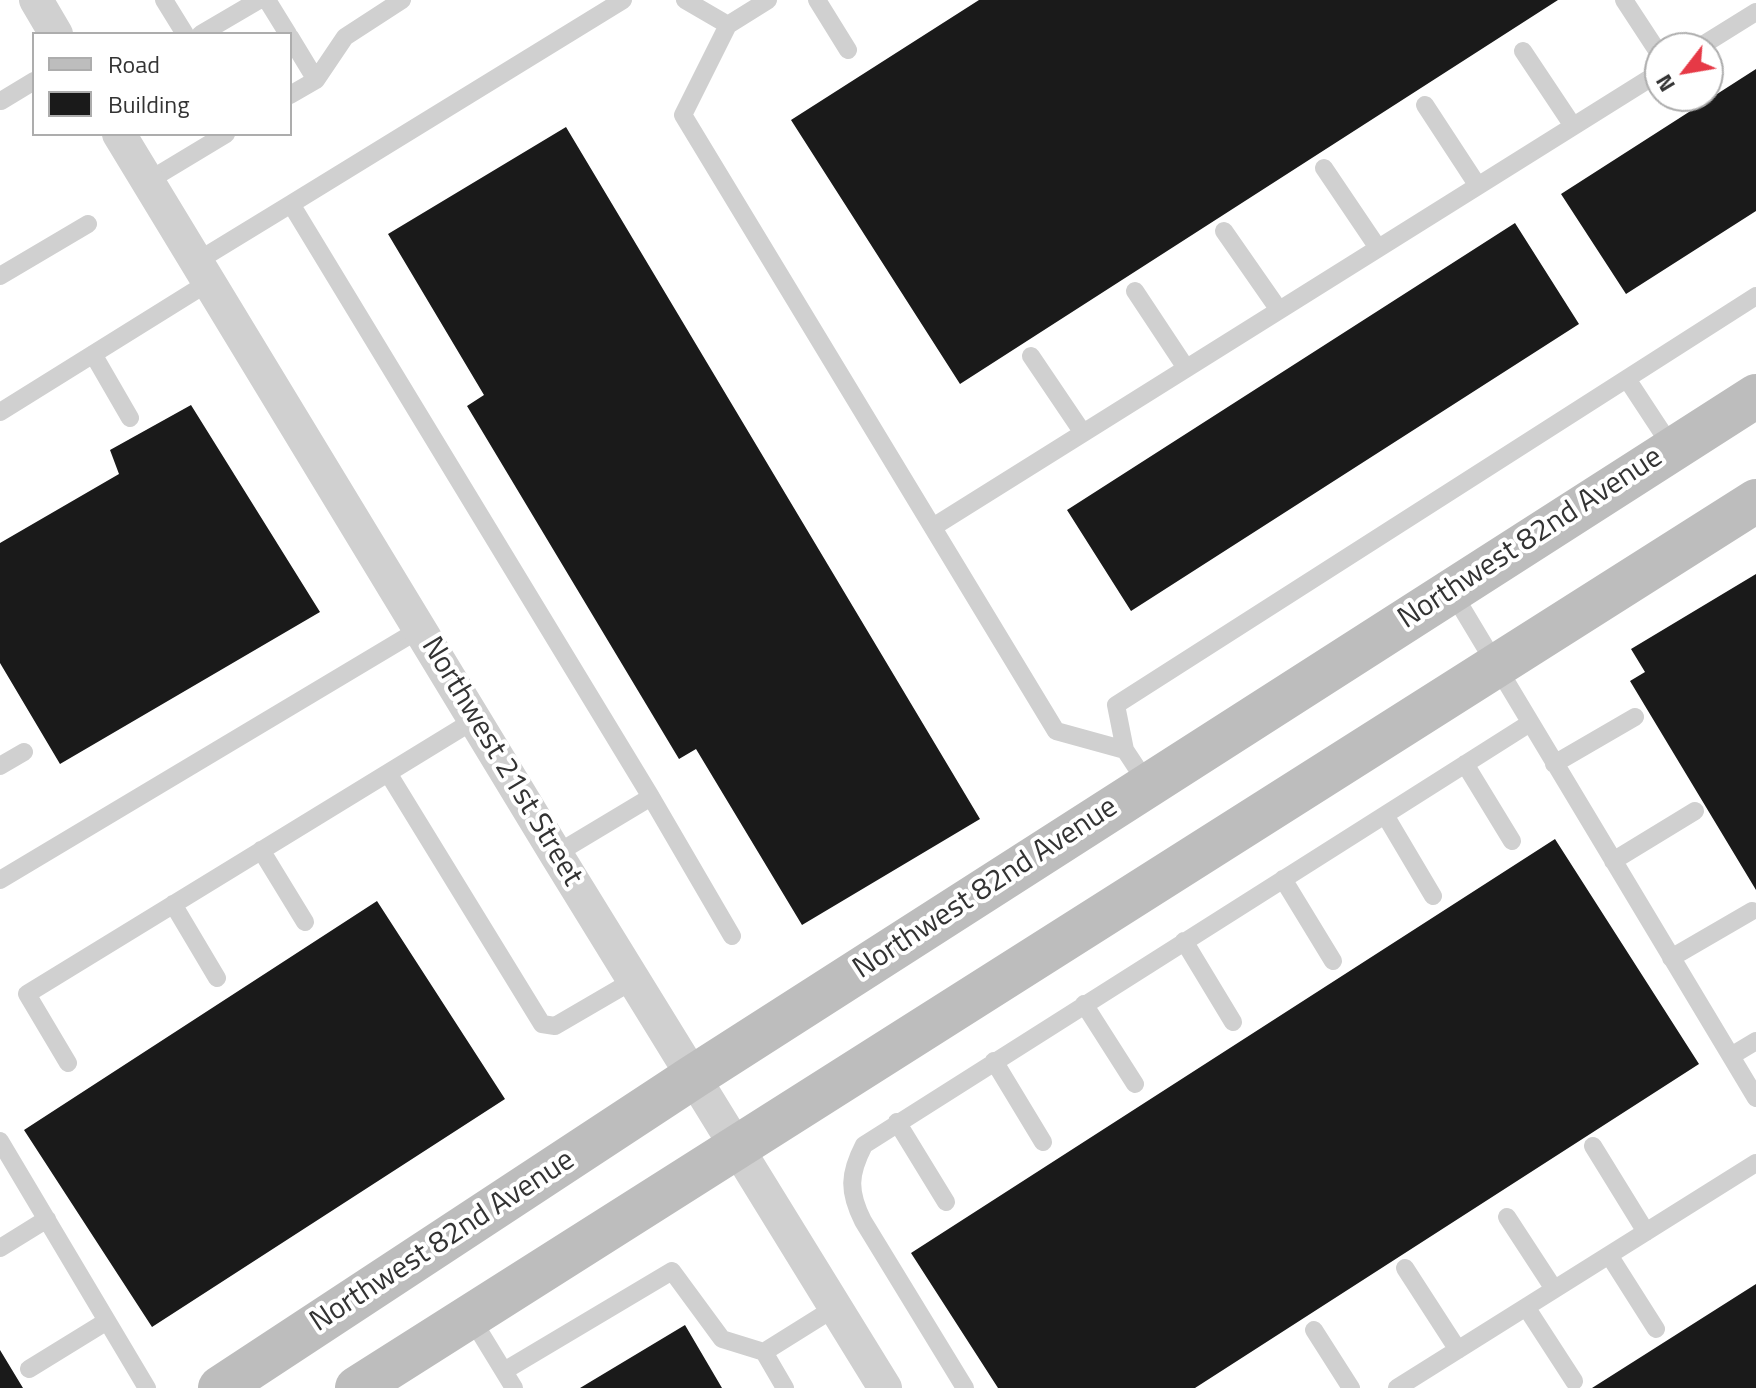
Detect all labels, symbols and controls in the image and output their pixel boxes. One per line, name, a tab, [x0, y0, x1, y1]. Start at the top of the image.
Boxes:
legend	[32, 32, 292, 136]
north arrow	[1644, 32, 1724, 112]
text: Road	[108, 46, 160, 82]
text: N	[1647, 68, 1684, 99]
text: Building	[108, 86, 190, 122]
street label: Northwest 82nd Avenue	[1392, 440, 1670, 638]
street label: Northwest 21st Street	[412, 631, 590, 893]
street label: Northwest 82nd Avenue	[847, 790, 1125, 988]
street label: Northwest 82nd Avenue	[304, 1143, 582, 1341]

